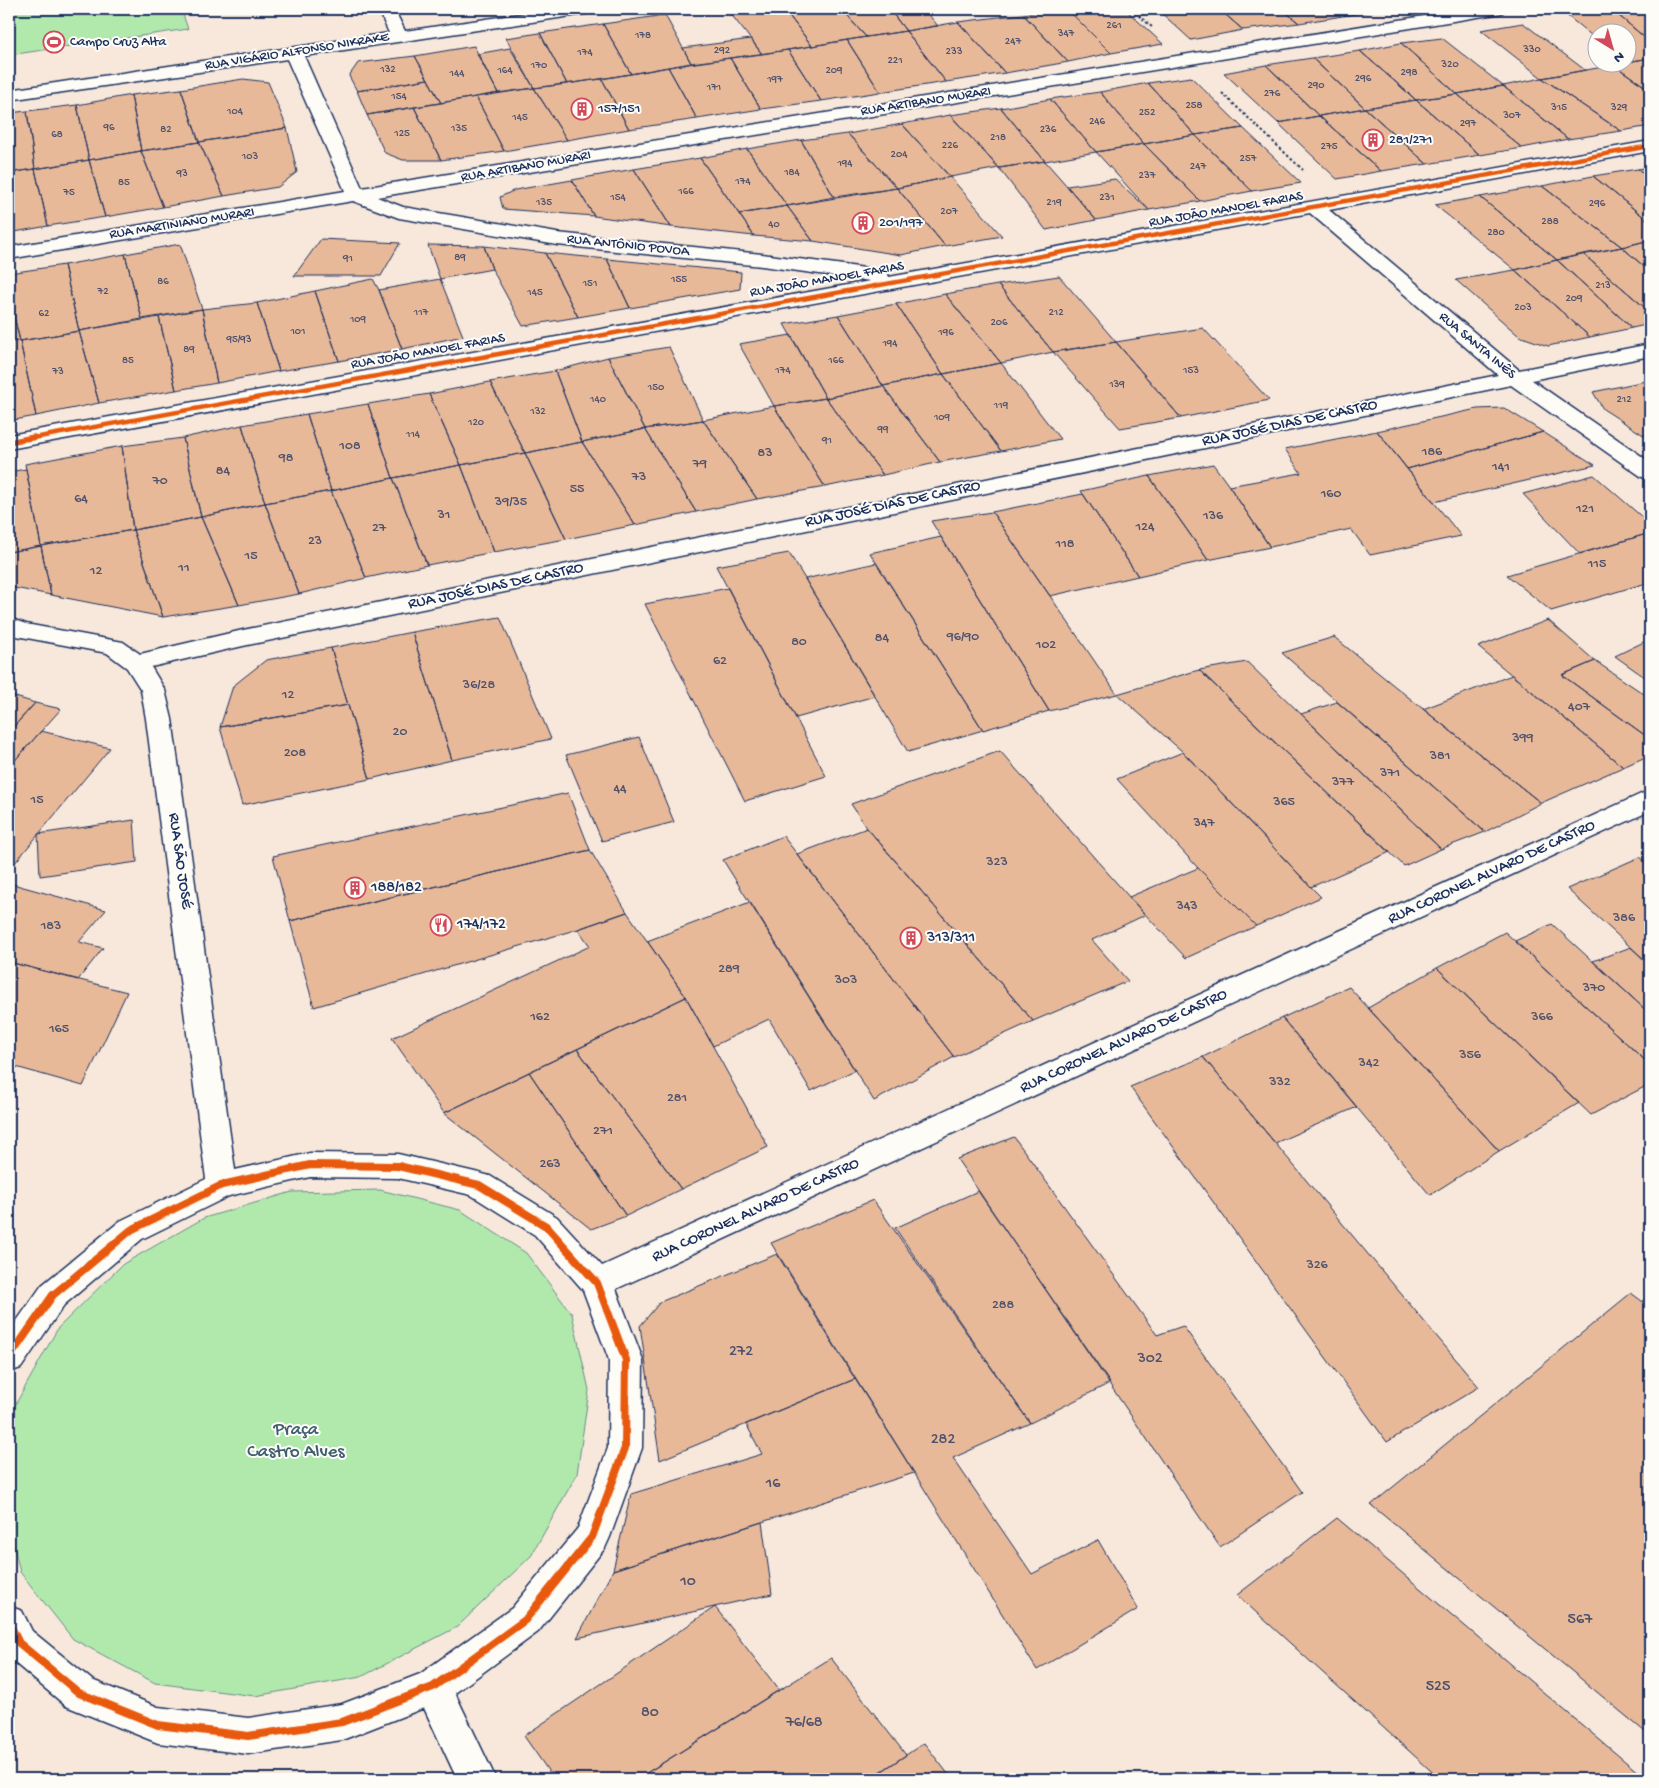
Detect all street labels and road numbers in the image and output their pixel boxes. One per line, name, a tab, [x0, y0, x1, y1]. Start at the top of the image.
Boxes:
street label: RUA VIGÁRIO ALFONSO NIKRAKE	[204, 29, 392, 75]
street label: RUA ARTIBANO MURARI	[860, 83, 992, 121]
street label: RUA ARTIBANO MURARI	[460, 147, 592, 187]
street label: RUA JOÃO MANOEL FARIAS	[1148, 188, 1305, 232]
street label: RUA MARTINIANO MURARI	[108, 204, 256, 244]
street label: RUA ANTÔNIO POVOA	[566, 231, 691, 261]
street label: RUA JOÃO MANOEL FARIAS	[749, 258, 906, 302]
street label: RUA SANTA INÊS	[1435, 309, 1519, 384]
street label: RUA JOÃO MANOEL FARIAS	[350, 330, 507, 374]
street label: RUA JOSÉ DIAS DE CASTRO	[1201, 396, 1380, 452]
street label: RUA JOSÉ DIAS DE CASTRO	[804, 477, 983, 533]
street label: RUA JOSÉ DIAS DE CASTRO	[407, 559, 586, 615]
street label: RUA SÃO JOSÉ	[163, 812, 196, 911]
street label: RUA CORONEL ALVARO DE CASTRO	[1385, 816, 1599, 929]
street label: RUA CORONEL ALVARO DE CASTRO	[1017, 985, 1231, 1098]
street label: RUA CORONEL ALVARO DE CASTRO	[649, 1154, 863, 1267]

